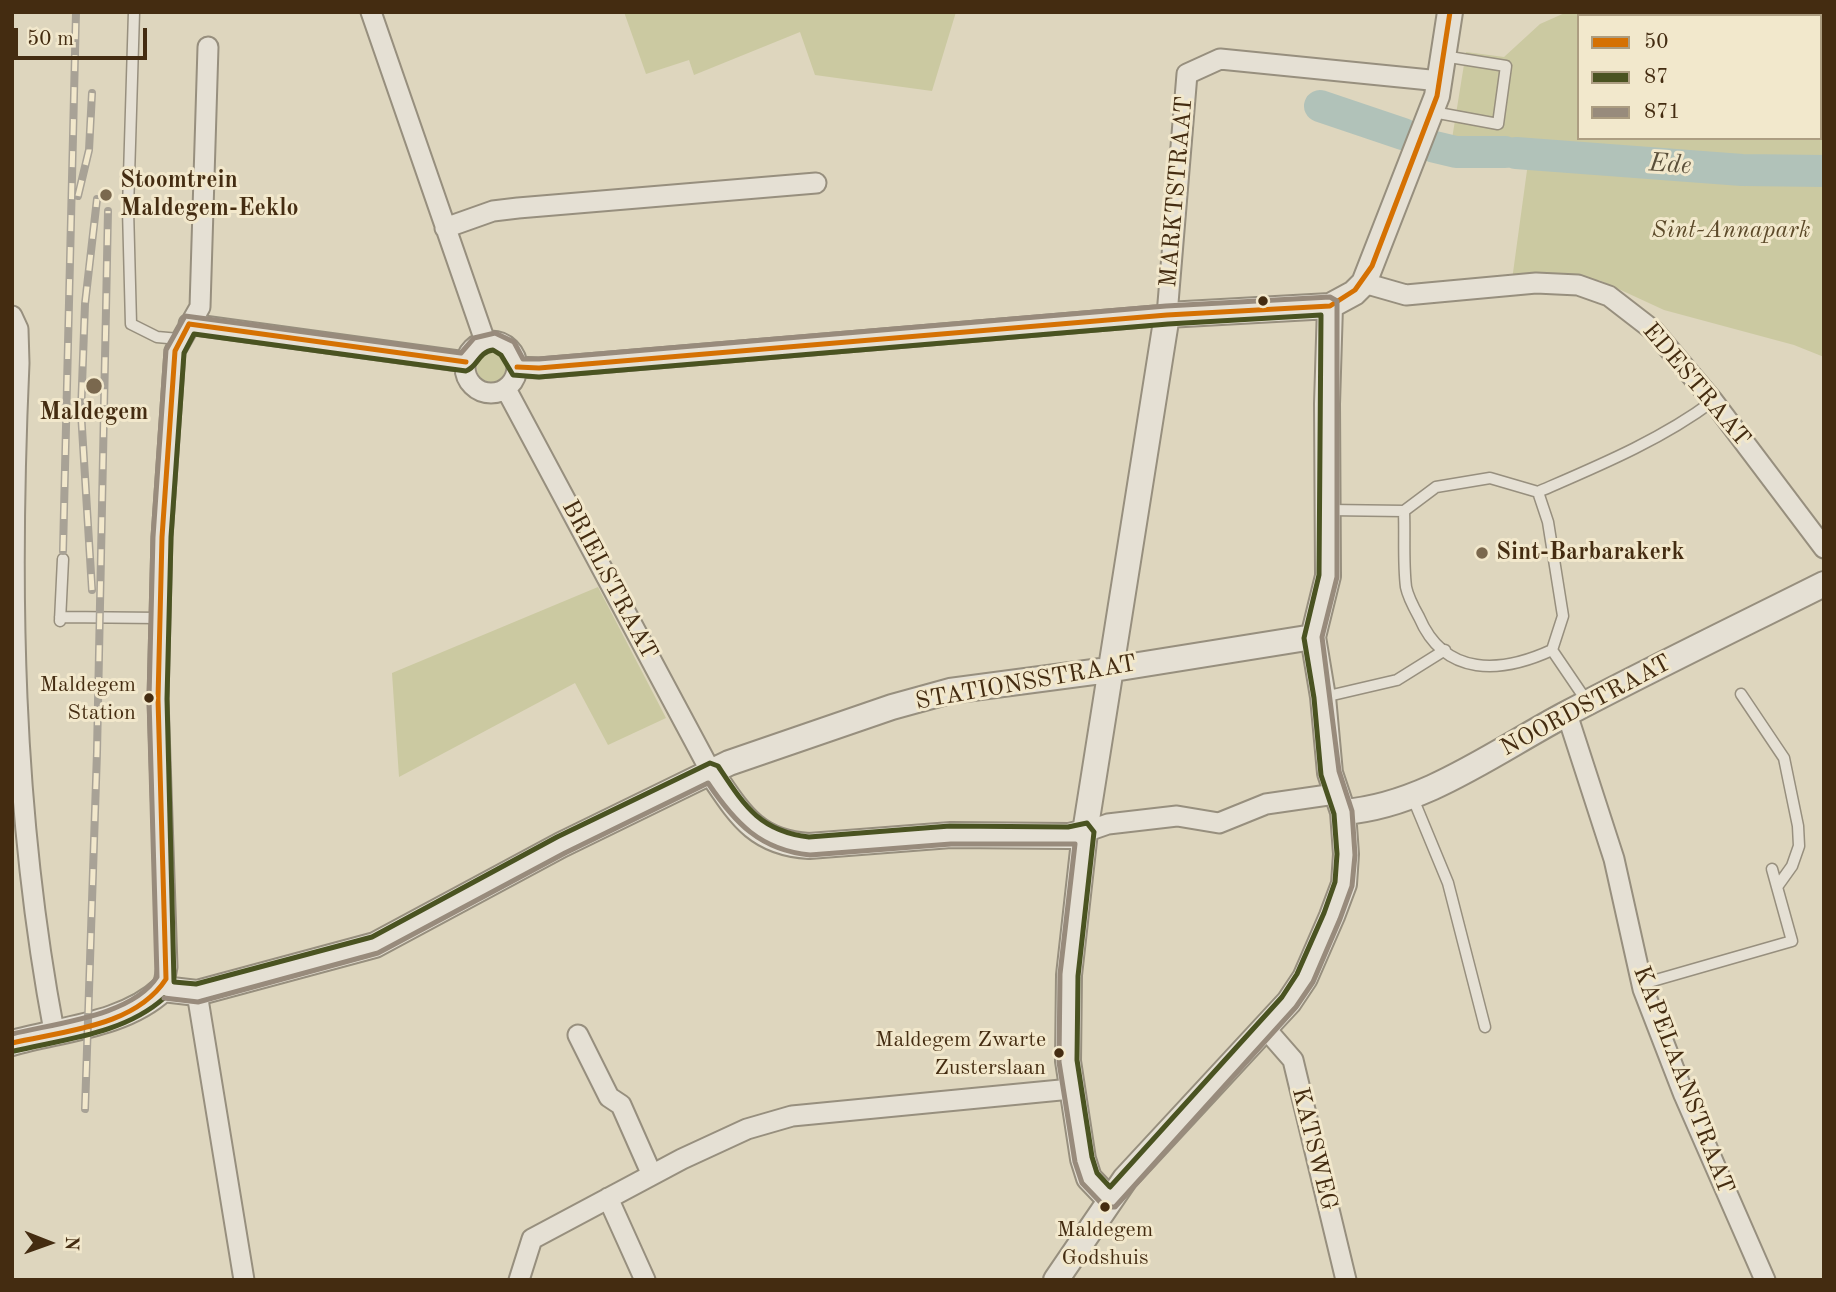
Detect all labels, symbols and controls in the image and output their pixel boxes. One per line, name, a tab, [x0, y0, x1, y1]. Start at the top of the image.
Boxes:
scale bar	[18, 14, 150, 58]
legend	[1577, 14, 1822, 140]
text: 50 m	[27, 29, 74, 50]
text: 50	[1644, 32, 1668, 53]
text: 87	[1644, 67, 1668, 88]
street label: MARKTSTRAAT	[1154, 95, 1200, 289]
text: 871	[1644, 102, 1681, 123]
water label: Ede	[1648, 148, 1692, 182]
place label: Stoomtrein Maldegem-Eeklo	[120, 167, 299, 223]
marker: Stoomtrein Maldegem-Eeklo	[98, 187, 114, 203]
park label: Sint-Annapark	[1652, 217, 1810, 245]
unlabelled marker	[1256, 294, 1270, 308]
street label: EDESTRAAT	[1636, 317, 1756, 453]
marker: Maldegem	[84, 376, 104, 396]
place label: Maldegem	[39, 399, 149, 427]
street label: BRIELSTRAAT	[555, 495, 663, 665]
place label: Sint-Barbarakerk	[1496, 539, 1685, 567]
marker: Sint-Barbarakerk	[1474, 545, 1490, 561]
street label: STATIONSSTRAAT	[913, 649, 1139, 717]
street label: NOORDSTRAAT	[1496, 649, 1676, 763]
place label: Maldegem Station	[40, 672, 136, 724]
marker: Maldegem Station	[142, 691, 156, 705]
street label: KAPELAANSTRAAT	[1626, 962, 1740, 1198]
place label: Maldegem Zwarte Zusterslaan	[875, 1027, 1046, 1078]
marker: Maldegem Zwarte Zusterslaan	[1052, 1046, 1066, 1060]
street label: KATSWEG	[1285, 1084, 1343, 1214]
marker: Maldegem Godshuis	[1098, 1200, 1112, 1214]
north arrow	[14, 1208, 84, 1278]
place label: Maldegem Godshuis	[1057, 1217, 1153, 1268]
text: N	[61, 1236, 80, 1251]

